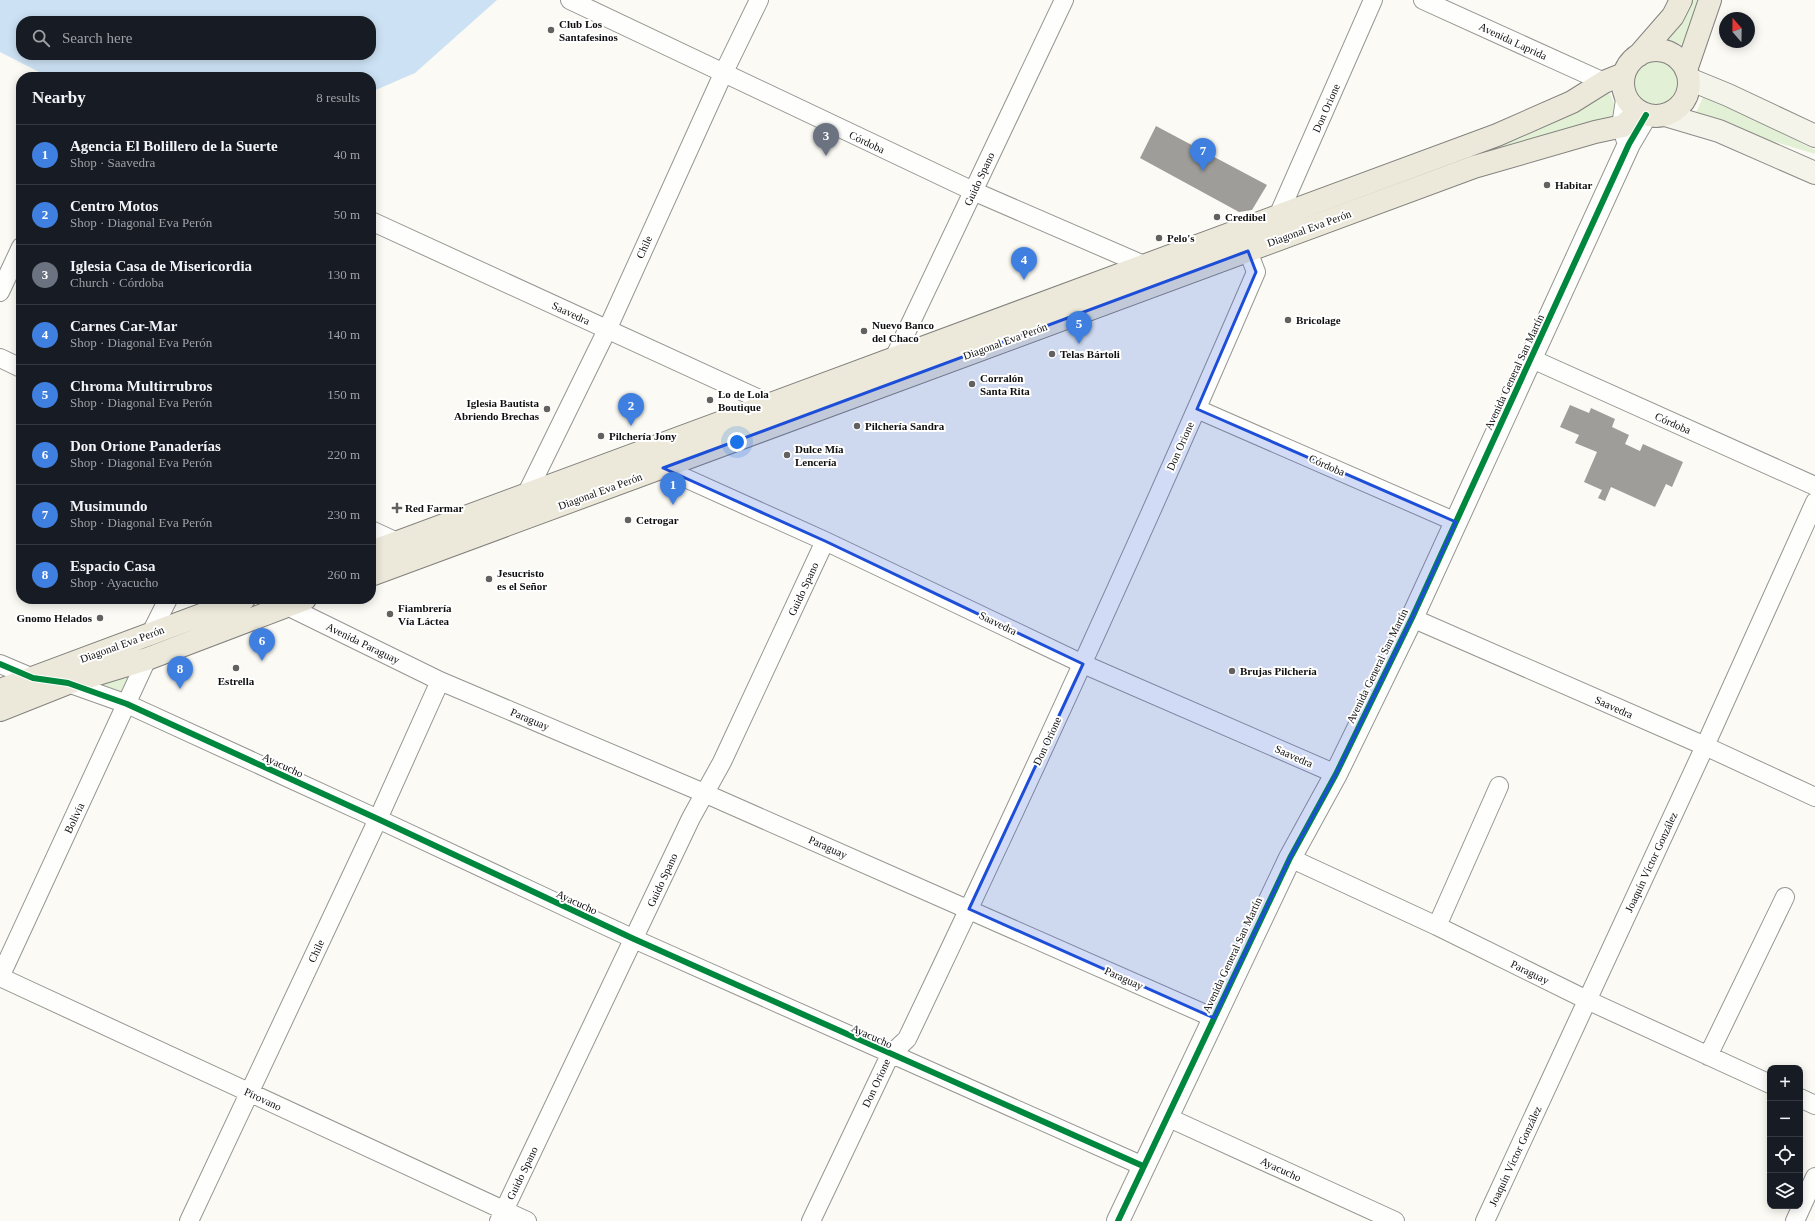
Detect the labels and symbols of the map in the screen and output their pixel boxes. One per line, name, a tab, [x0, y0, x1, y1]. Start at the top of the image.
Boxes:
north arrow	[1719, 12, 1755, 48]
place label: Club Los Santafesinos	[559, 18, 618, 43]
street label: Avenida Laprida	[1477, 20, 1549, 62]
marker: Club Los Santafesinos	[546, 25, 556, 35]
street label: Don Orione	[1310, 82, 1342, 134]
pin: 3	[813, 123, 839, 156]
street label: Córdoba	[847, 129, 887, 155]
pin: 7	[1190, 138, 1216, 171]
street label: Guido Spano	[961, 150, 997, 208]
place label: Habitar	[1555, 179, 1592, 191]
marker: Habitar	[1542, 180, 1552, 190]
street label: Diagonal Eva Perón	[1265, 207, 1353, 249]
place label: Credibel	[1225, 211, 1266, 223]
marker: Credibel	[1212, 212, 1222, 222]
place label: Pelo's	[1167, 232, 1195, 244]
marker: Pelo's	[1154, 233, 1164, 243]
street label: Chile	[634, 234, 654, 260]
pin: 4	[1011, 247, 1037, 280]
street label: Saavedra	[550, 299, 592, 327]
pin: 5	[1066, 311, 1092, 344]
street label: Avenida General San Martín	[1482, 312, 1546, 432]
place label: Bricolage	[1296, 314, 1341, 326]
marker: Bricolage	[1283, 315, 1293, 325]
place label: Nuevo Banco del Chaco	[872, 319, 935, 344]
street label: Diagonal Eva Perón	[961, 320, 1049, 362]
marker: Nuevo Banco del Chaco	[859, 326, 869, 336]
place label: Telas Bártoli	[1060, 348, 1120, 360]
marker: Telas Bártoli	[1047, 349, 1057, 359]
place label: Corralón Santa Rita	[980, 372, 1030, 397]
marker: Corralón Santa Rita	[967, 379, 977, 389]
place label: Lo de Lola Boutique	[718, 388, 769, 413]
pin: 2	[618, 393, 644, 426]
marker: Lo de Lola Boutique	[705, 395, 715, 405]
place label: Iglesia Bautista Abriendo Brechas	[454, 397, 540, 422]
marker: Iglesia Bautista Abriendo Brechas	[542, 404, 552, 414]
street label: Córdoba	[1653, 410, 1693, 436]
place label: Pilchería Sandra	[865, 420, 945, 432]
street label: Don Orione	[1164, 420, 1196, 472]
marker: Pilchería Sandra	[852, 421, 862, 431]
place label: Pilchería Jony	[609, 430, 677, 442]
marker: Pilchería Jony	[596, 431, 606, 441]
your location	[727, 432, 747, 452]
place label: Dulce Mía Lencería	[795, 443, 844, 468]
marker: Dulce Mía Lencería	[782, 450, 792, 460]
street label: Córdoba	[1307, 452, 1347, 478]
street label: Diagonal Eva Perón	[556, 470, 644, 512]
pin: 1	[660, 472, 686, 505]
place label: Red Farmar	[405, 502, 463, 514]
marker: Red Farmar	[392, 503, 402, 513]
place label: Cetrogar	[636, 514, 679, 526]
marker: Cetrogar	[623, 515, 633, 525]
street label: Guido Spano	[785, 560, 821, 618]
place label: Jesucristo es el Señor	[497, 567, 547, 592]
marker: Jesucristo es el Señor	[484, 574, 494, 584]
place label: Fiambrería Vía Láctea	[398, 602, 452, 627]
street label: Avenida General San Martín	[1344, 606, 1410, 725]
marker: Fiambrería Vía Láctea	[385, 609, 395, 619]
street label: Saavedra	[977, 609, 1019, 637]
place label: Gnomo Helados	[17, 612, 93, 624]
marker: Gnomo Helados	[95, 613, 105, 623]
street label: Avenida Paraguay	[324, 620, 402, 666]
street label: Diagonal Eva Perón	[78, 623, 166, 665]
pin: 6	[249, 628, 275, 661]
pin: 8	[167, 656, 193, 689]
marker: Estrella	[231, 663, 241, 673]
place label: Brujas Pilchería	[1240, 665, 1317, 677]
marker: Brujas Pilchería	[1227, 666, 1237, 676]
place label: Estrella	[218, 675, 255, 687]
street label: Saavedra	[1593, 693, 1635, 721]
street label: Paraguay	[509, 705, 552, 733]
street label: Don Orione	[1031, 715, 1064, 767]
street label: Saavedra	[1273, 742, 1315, 770]
street label: Ayacucho	[261, 750, 306, 780]
street label: Bolivia	[62, 801, 86, 835]
street label: Joaquín Víctor González	[1622, 810, 1680, 914]
street label: Paraguay	[807, 833, 850, 861]
street label: Guido Spano	[644, 851, 680, 909]
street label: Ayacucho	[555, 887, 600, 917]
street label: Avenida General San Martín	[1200, 895, 1264, 1015]
street label: Chile	[306, 938, 327, 964]
street label: Paraguay	[1509, 958, 1551, 987]
street label: Paraguay	[1103, 964, 1146, 992]
street label: Ayacucho	[850, 1022, 895, 1051]
street label: Don Orione	[860, 1057, 893, 1109]
street label: Pirovano	[242, 1085, 284, 1113]
street label: Joaquín Víctor González	[1486, 1104, 1544, 1208]
street label: Guido Spano	[504, 1144, 540, 1202]
street label: Ayacucho	[1259, 1154, 1304, 1184]

